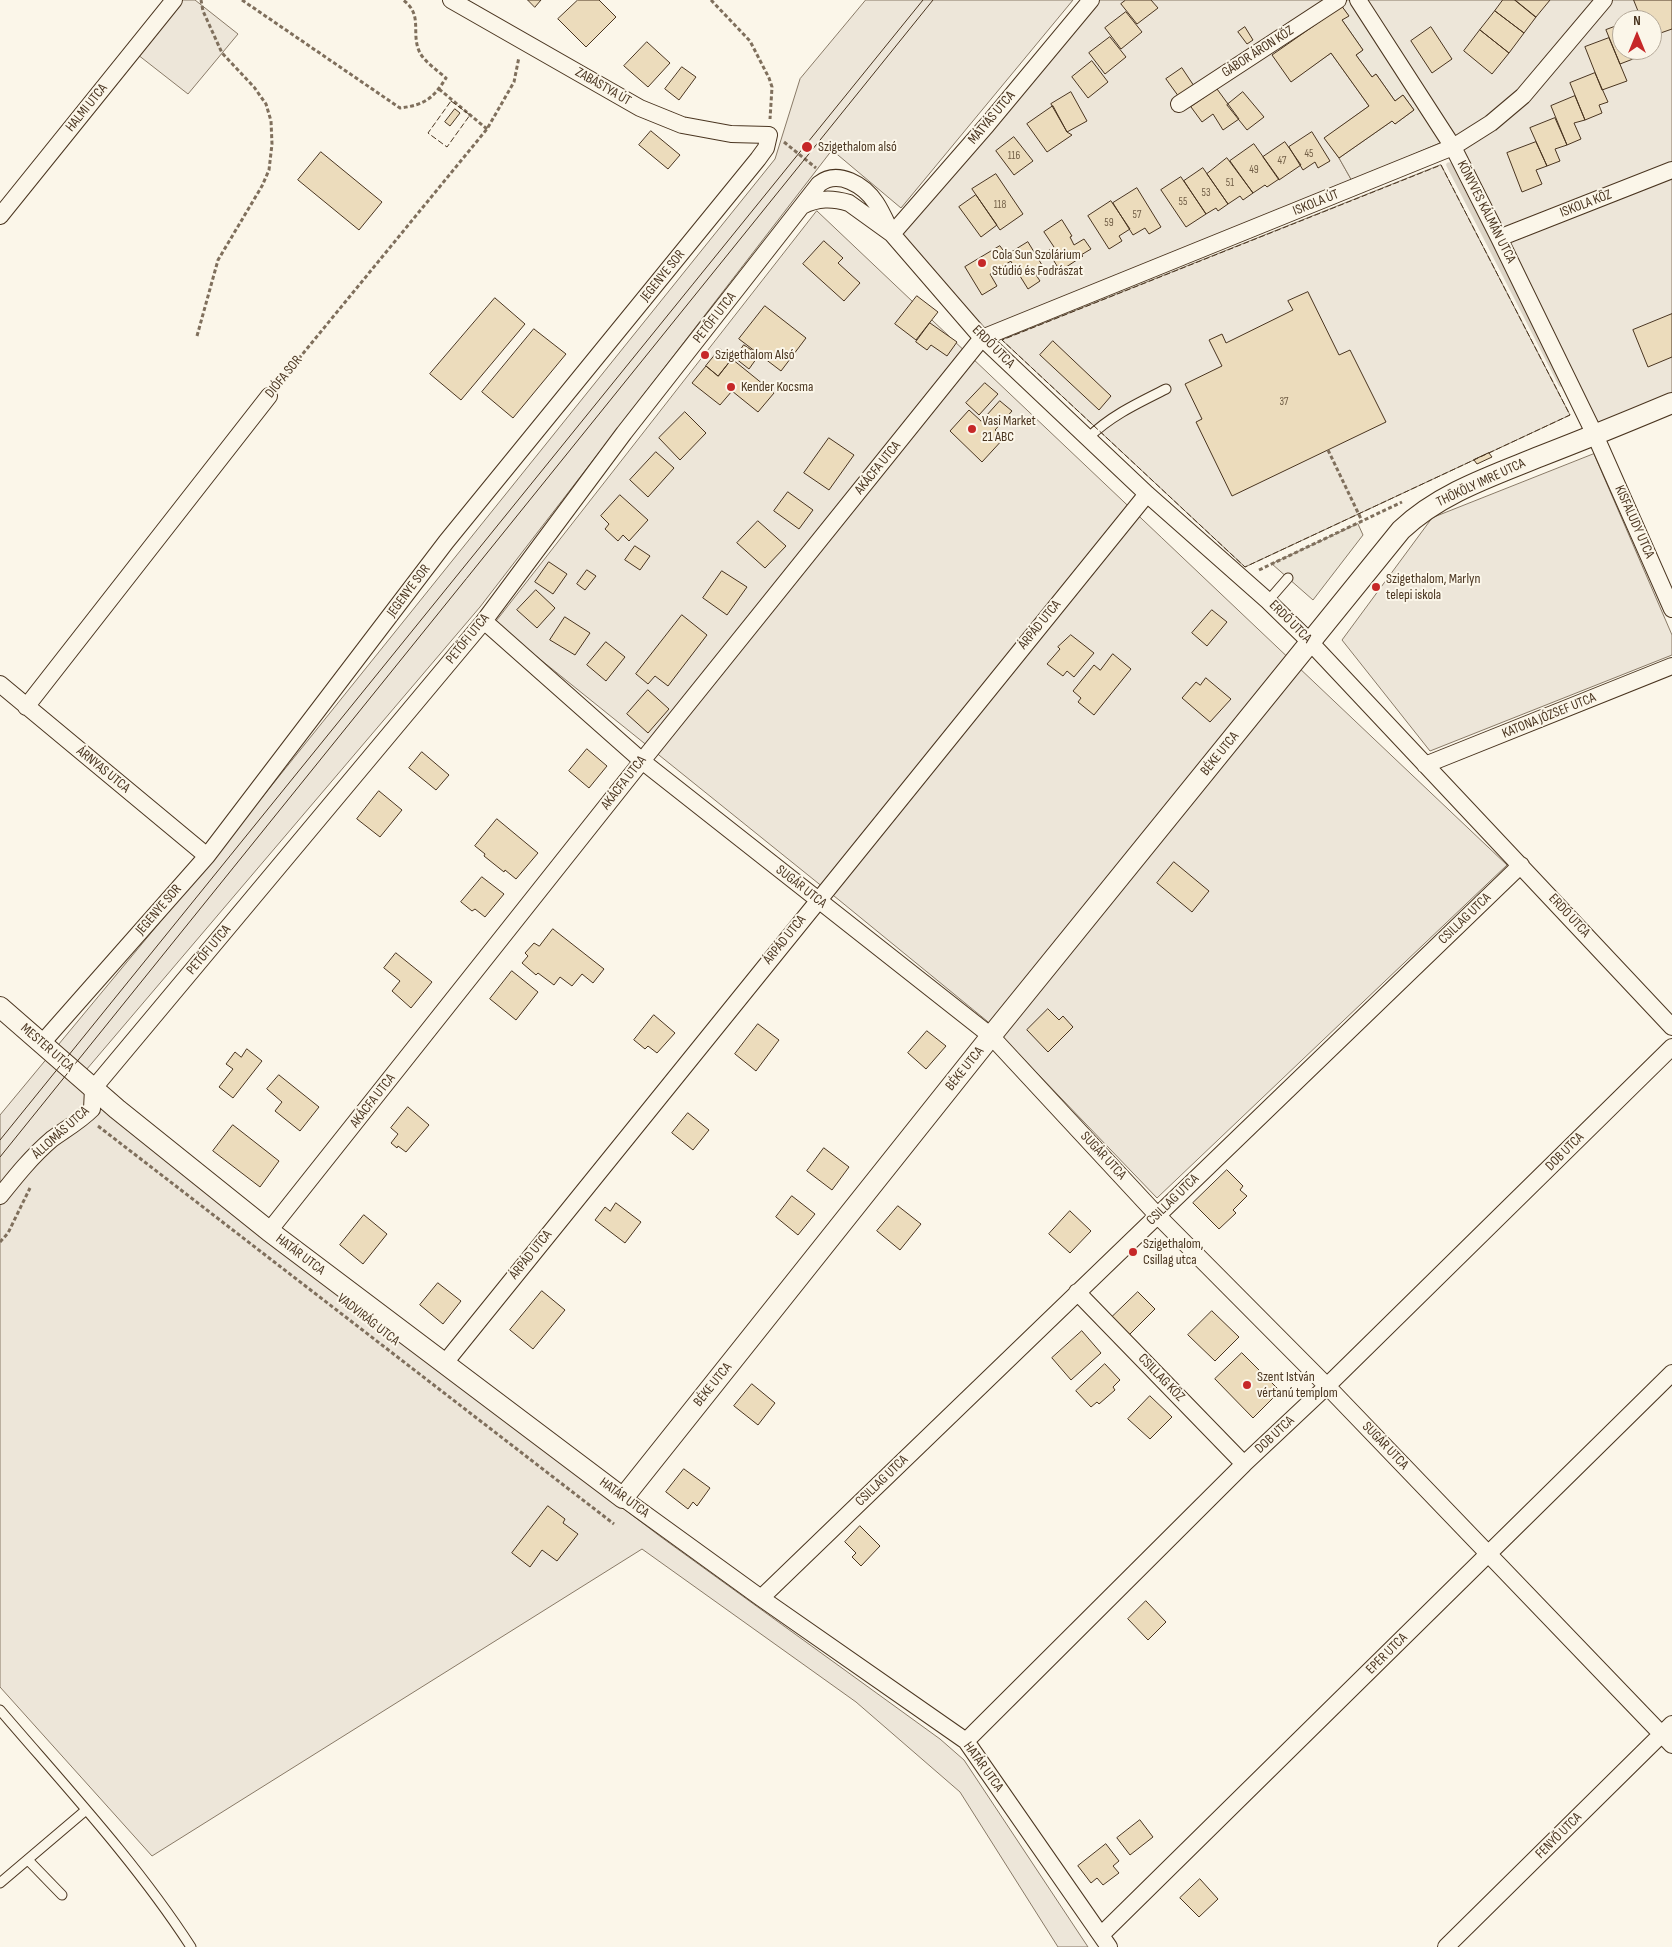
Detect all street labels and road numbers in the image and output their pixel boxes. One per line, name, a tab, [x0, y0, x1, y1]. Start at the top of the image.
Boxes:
street label: GÁBOR ÁRON KÖZ	[1219, 23, 1297, 81]
street label: ZABÁSTYA ÚT	[572, 64, 634, 110]
street label: HALMI UTCA	[63, 81, 111, 135]
street label: MÁTYÁS UTCA	[965, 88, 1019, 148]
street label: KÖNYVES KÁLMÁN UTCA	[1453, 158, 1519, 266]
street label: ISKOLA ÚT	[1291, 186, 1341, 220]
street label: ISKOLA KÖZ	[1558, 186, 1614, 222]
street label: JEGENYE SOR	[637, 247, 689, 305]
street label: PETŐFI UTCA	[690, 289, 740, 347]
street label: ERDŐ UTCA	[968, 322, 1018, 372]
street label: DIÓFA SOR	[262, 353, 306, 401]
street label: AKÁCFA UTCA	[851, 438, 905, 498]
street label: THÖKÖLY IMRE UTCA	[1434, 455, 1528, 511]
street label: KISFALUDY UTCA	[1610, 483, 1658, 561]
street label: JEGENYE SOR	[384, 561, 434, 621]
street label: ÁRPÁD UTCA	[1015, 597, 1065, 653]
street label: ERDŐ UTCA	[1265, 597, 1315, 647]
street label: PETŐFI UTCA	[443, 610, 493, 668]
street label: KATONA JÓZSEF UTCA	[1500, 690, 1598, 742]
street label: BÉKE UTCA	[1197, 729, 1243, 779]
street label: ÁRNYAS UTCA	[73, 743, 133, 797]
street label: AKÁCFA UTCA	[598, 753, 650, 813]
street label: SUGÁR UTCA	[772, 862, 830, 912]
street label: JEGENYE SOR	[132, 881, 186, 939]
street label: CSILLAG UTCA	[1435, 890, 1495, 948]
street label: ERDŐ UTCA	[1545, 891, 1593, 941]
street label: ÁRPÁD UTCA	[760, 912, 810, 968]
street label: PETŐFI UTCA	[183, 922, 235, 978]
street label: MESTER UTCA	[17, 1020, 77, 1076]
street label: BÉKE UTCA	[942, 1044, 988, 1094]
street label: AKÁCFA UTCA	[347, 1071, 399, 1131]
street label: ÁLLOMÁS UTCA	[29, 1103, 93, 1163]
street label: SUGÁR UTCA	[1076, 1128, 1130, 1184]
street label: DOB UTCA	[1542, 1129, 1588, 1175]
street label: CSILLAG UTCA	[1143, 1171, 1203, 1229]
street label: ÁRPÁD UTCA	[506, 1227, 556, 1283]
street label: HATÁR UTCA	[272, 1231, 328, 1279]
street label: VADVIRÁG UTCA	[333, 1290, 403, 1350]
street label: CSILLAG KÖZ	[1134, 1351, 1188, 1405]
street label: BÉKE UTCA	[690, 1360, 736, 1410]
street label: DOB UTCA	[1252, 1413, 1298, 1457]
street label: SUGÁR UTCA	[1358, 1419, 1412, 1473]
street label: CSILLAG UTCA	[852, 1452, 912, 1510]
street label: HATÁR UTCA	[596, 1474, 652, 1522]
street label: EPER UTCA	[1363, 1630, 1411, 1678]
street label: HATÁR UTCA	[959, 1739, 1007, 1795]
street label: FENYŐ UTCA	[1532, 1809, 1586, 1863]

